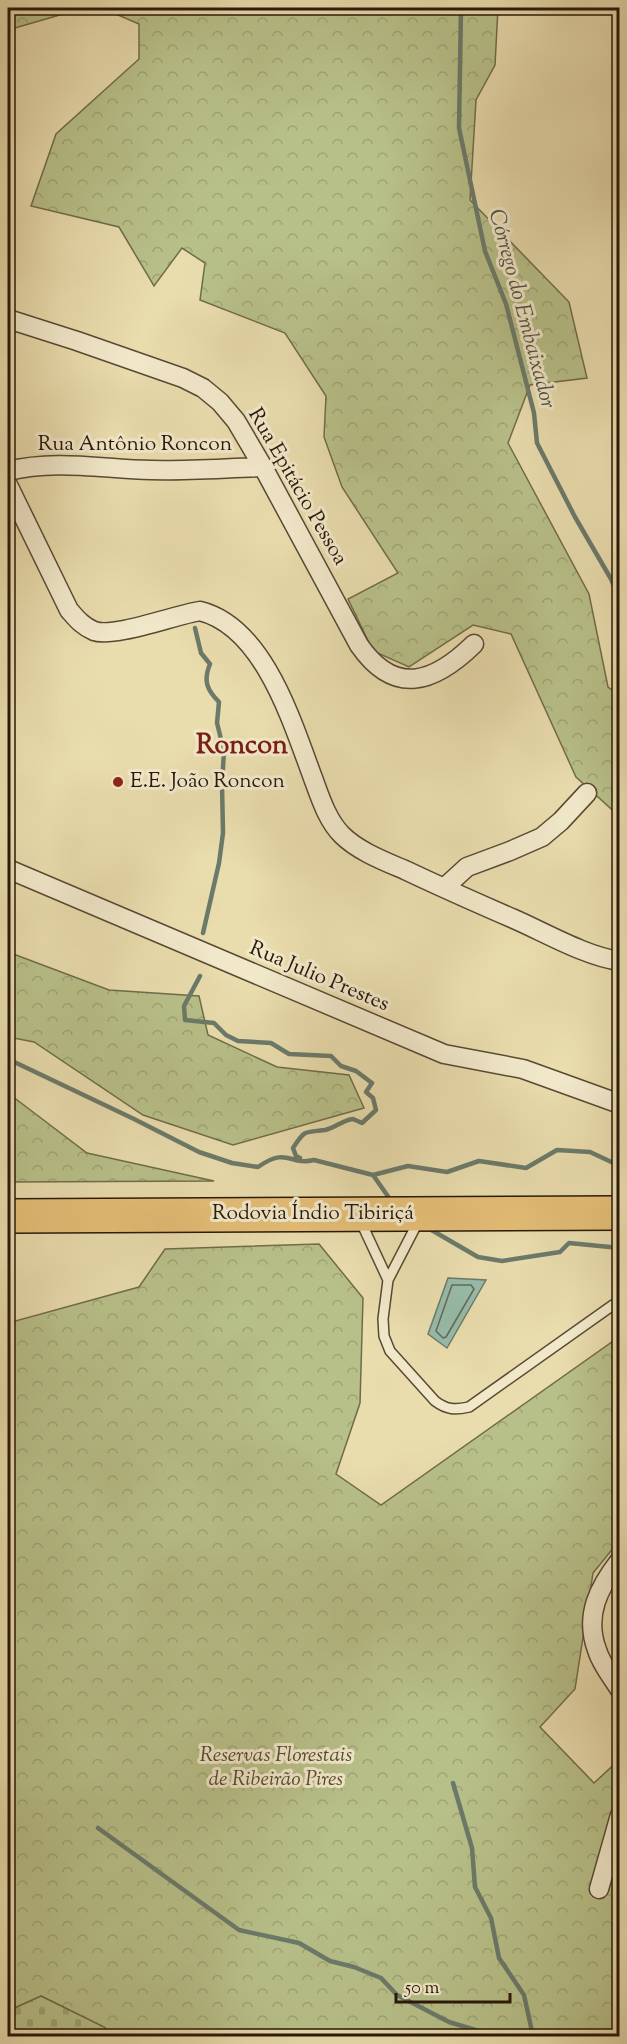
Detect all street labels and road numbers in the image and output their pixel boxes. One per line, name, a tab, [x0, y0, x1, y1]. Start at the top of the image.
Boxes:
street label: Rua Epitácio Pessoa	[240, 403, 354, 572]
street label: Rua Antônio Roncon	[38, 430, 232, 460]
street label: Rua Julio Prestes	[244, 934, 394, 1020]
street label: Rodovia Índio Tibiriçá	[212, 1199, 414, 1229]

